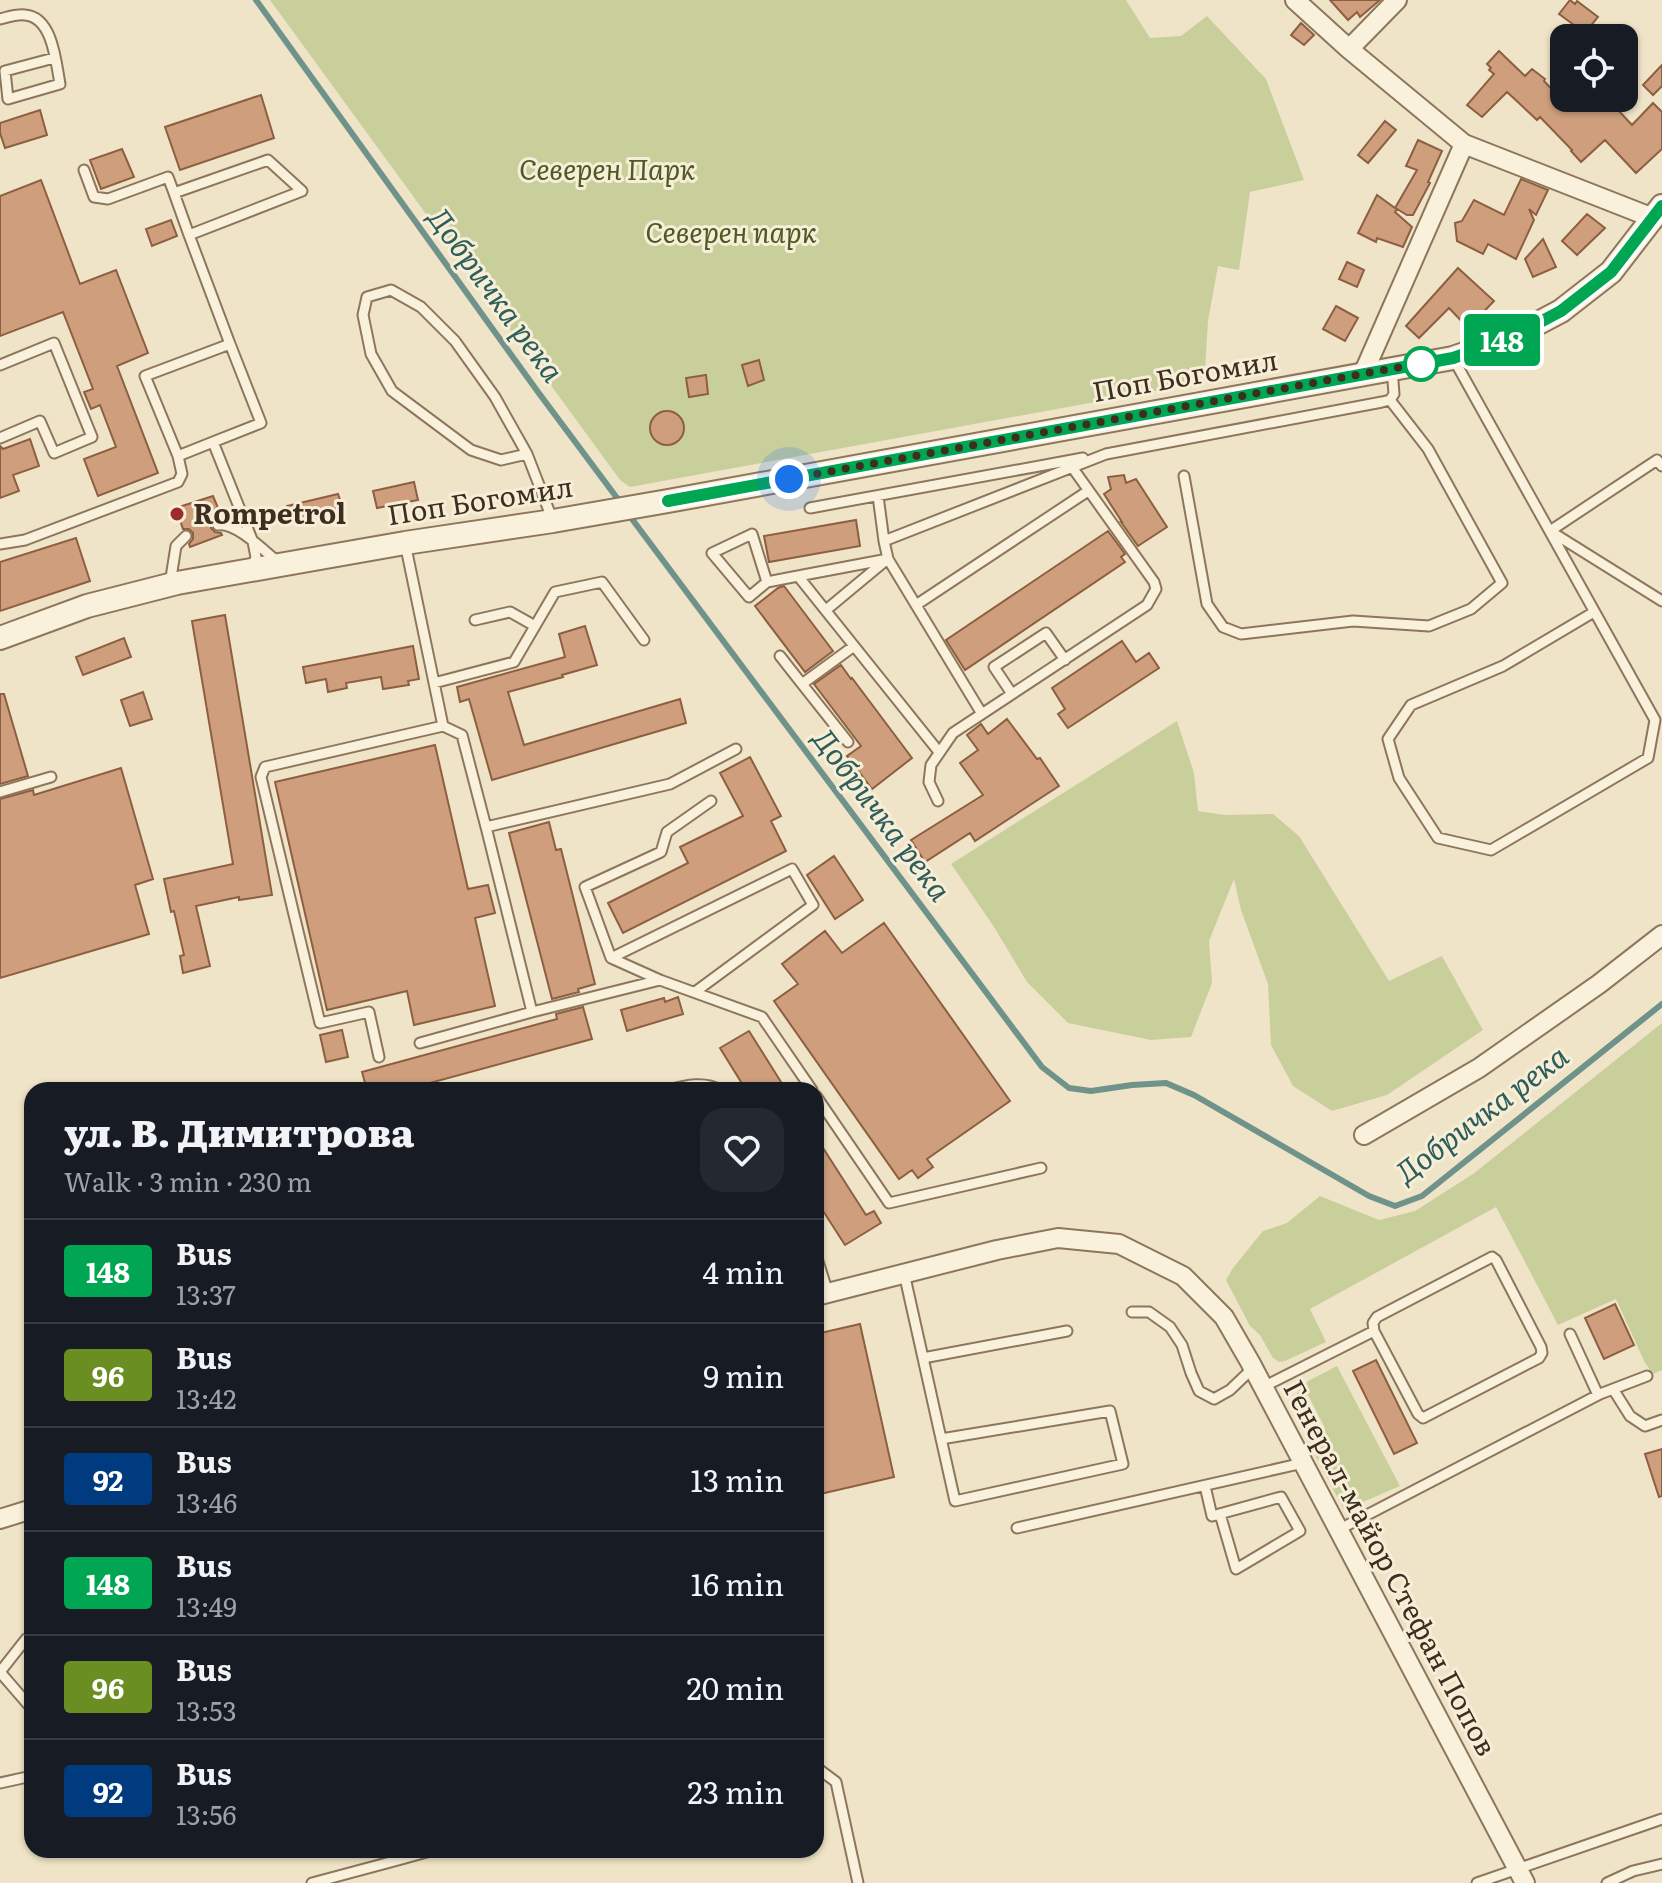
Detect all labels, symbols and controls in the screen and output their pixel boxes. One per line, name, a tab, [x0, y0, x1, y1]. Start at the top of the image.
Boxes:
map controls	[1550, 24, 1638, 112]
button: locate	[1550, 24, 1638, 112]
park label: Северен Парк	[519, 147, 695, 189]
water label: Добричка река	[419, 196, 576, 390]
park label: Северен парк	[645, 210, 817, 252]
line badge: 148	[1456, 314, 1548, 366]
text: 148	[1480, 319, 1524, 361]
street label: Поп Богомил	[1089, 337, 1281, 411]
unlabelled marker	[1404, 347, 1438, 381]
your location	[769, 459, 809, 499]
street label: Поп Богомил	[384, 464, 576, 534]
place label: Rompetrol	[193, 491, 346, 533]
marker: Rompetrol	[168, 505, 186, 523]
water label: Добричка река	[803, 717, 963, 909]
water label: Добричка река	[1384, 1033, 1576, 1193]
text: ул. В. Димитрова	[64, 1102, 414, 1159]
button: heart	[700, 1108, 784, 1192]
text: Walk · 3 min · 230 m	[64, 1161, 312, 1200]
text: Bus	[176, 1230, 232, 1274]
text: 4 min	[703, 1249, 784, 1293]
text: 148	[86, 1250, 130, 1292]
text: 13:37	[176, 1274, 236, 1313]
text: Bus	[176, 1334, 232, 1378]
text: 9 min	[703, 1353, 784, 1397]
text: 96	[92, 1354, 124, 1396]
street label: Генерал-майор Стефан Попов	[1275, 1372, 1509, 1763]
text: 13:42	[176, 1378, 236, 1417]
text: Bus	[176, 1438, 232, 1482]
text: 13 min	[691, 1457, 784, 1501]
text: 92	[93, 1458, 123, 1500]
text: 13:46	[176, 1482, 237, 1521]
text: Bus	[176, 1542, 232, 1586]
text: 16 min	[691, 1561, 784, 1605]
text: 148	[86, 1562, 130, 1604]
text: 13:49	[176, 1586, 237, 1625]
text: Bus	[176, 1646, 232, 1690]
text: 20 min	[687, 1665, 784, 1709]
text: 96	[92, 1666, 124, 1708]
text: 13:53	[176, 1690, 237, 1729]
text: Bus	[176, 1750, 232, 1794]
text: 23 min	[688, 1769, 784, 1813]
text: 92	[93, 1770, 123, 1812]
text: 13:56	[176, 1794, 237, 1833]

